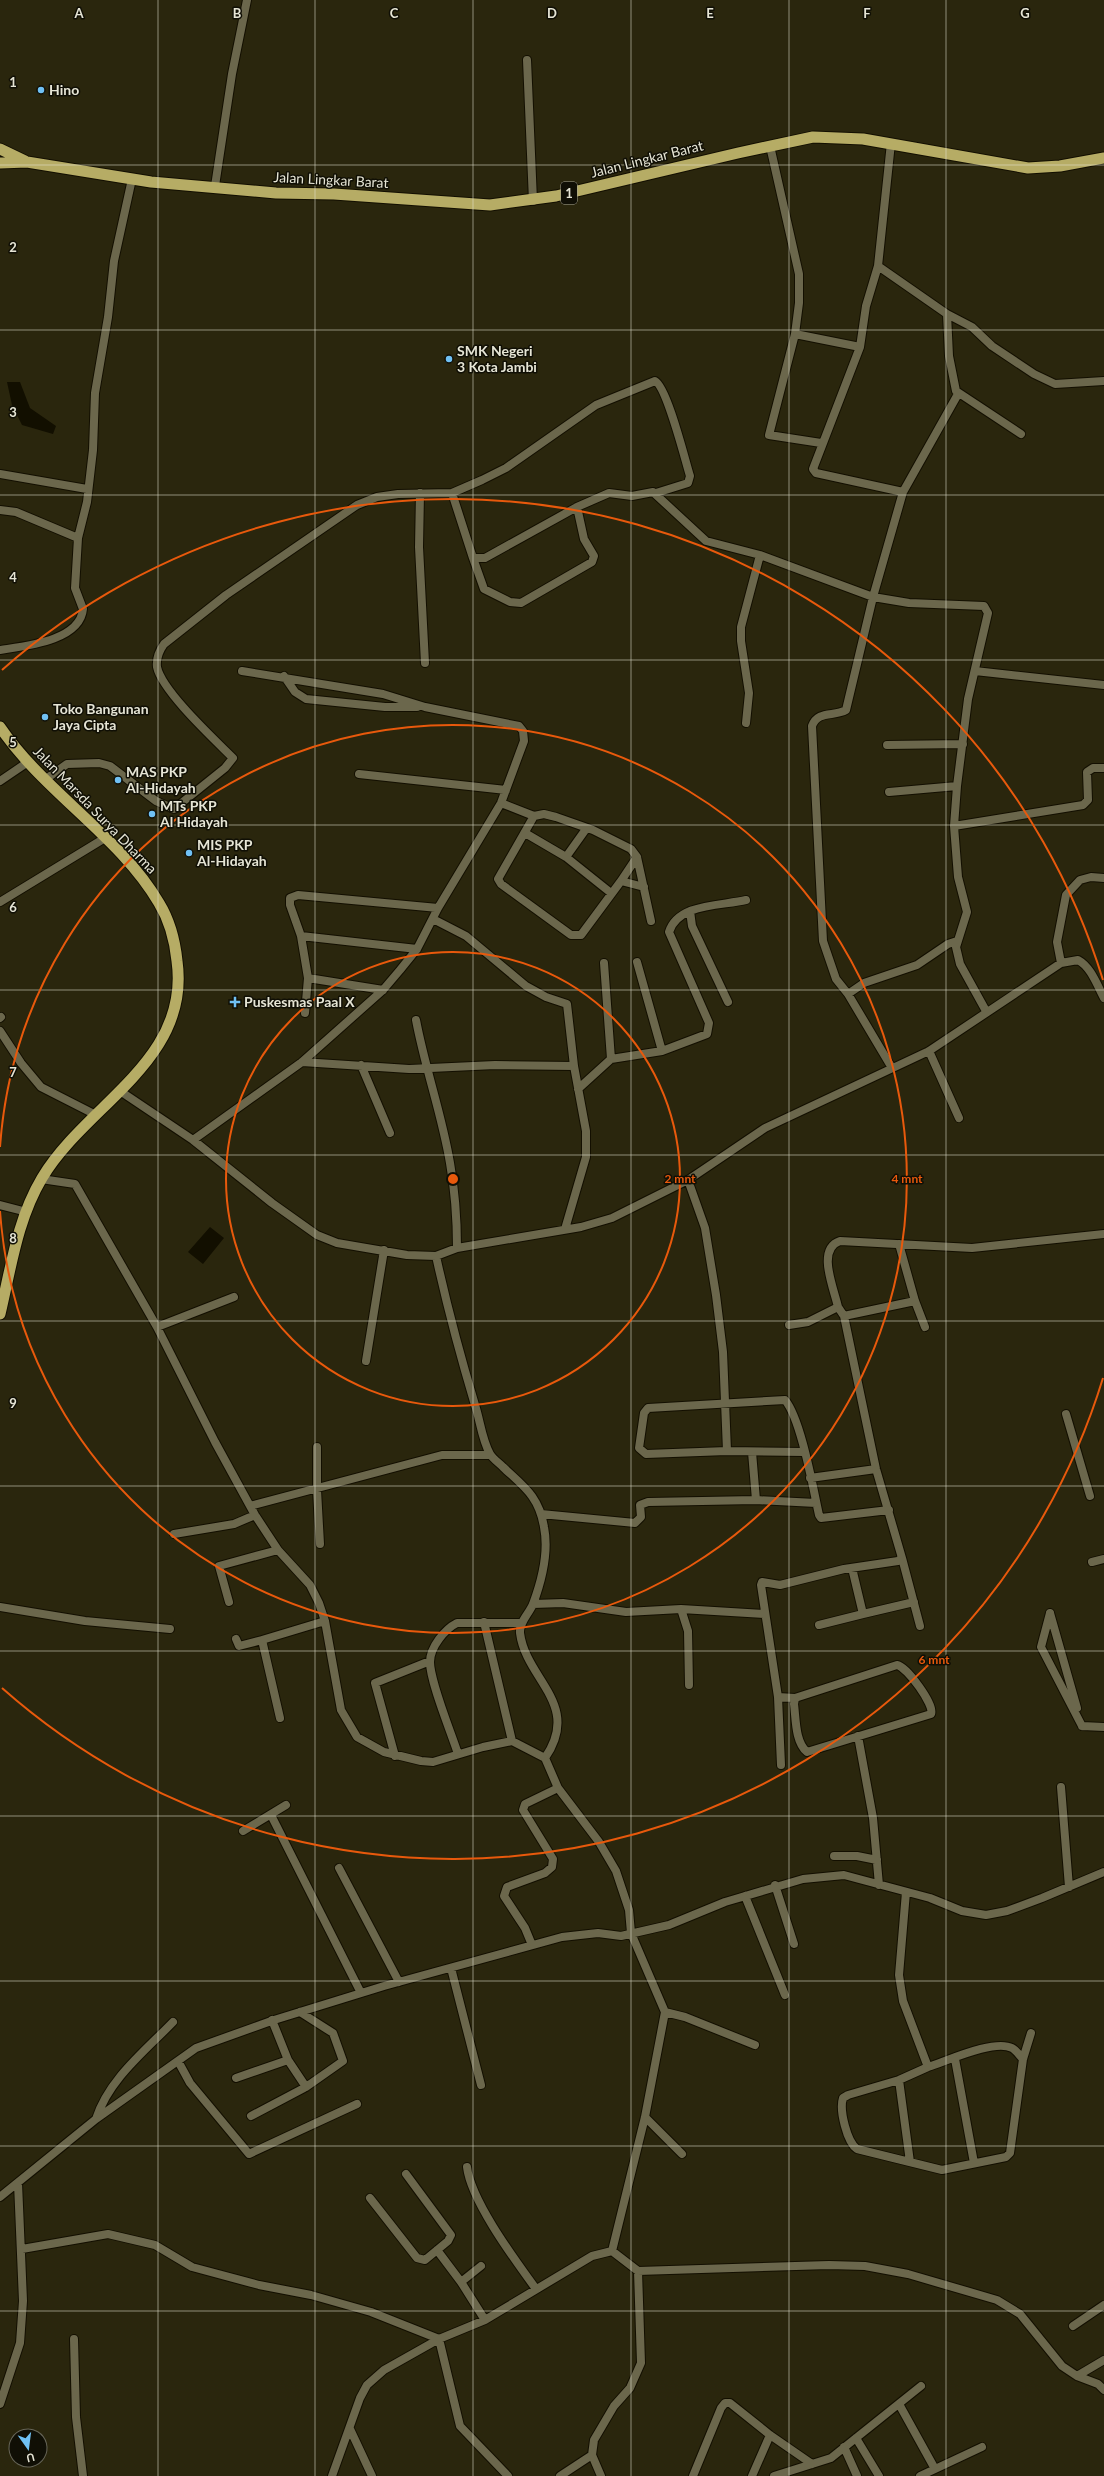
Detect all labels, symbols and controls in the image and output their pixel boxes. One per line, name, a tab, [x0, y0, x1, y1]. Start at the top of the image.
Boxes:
text: A	[73, 5, 84, 21]
text: B	[233, 5, 242, 21]
text: C	[390, 5, 399, 21]
text: D	[547, 5, 557, 21]
text: E	[706, 5, 714, 21]
text: F	[863, 5, 871, 21]
text: G	[1020, 5, 1030, 21]
text: 1	[9, 74, 17, 90]
place label: Hino	[49, 81, 79, 98]
marker: Hino	[36, 85, 46, 95]
street label: Jalan Lingkar Barat	[589, 136, 705, 181]
street label: Jalan Lingkar Barat	[273, 168, 389, 191]
road number: 1	[561, 182, 577, 204]
text: 2	[9, 239, 17, 255]
place label: SMK Negeri 3 Kota Jambi	[457, 342, 537, 375]
marker: SMK Negeri 3 Kota Jambi	[444, 354, 454, 364]
text: 3	[9, 404, 17, 420]
text: 4	[9, 569, 17, 585]
place label: Toko Bangunan Jaya Cipta	[53, 700, 149, 733]
marker: Toko Bangunan Jaya Cipta	[40, 712, 50, 722]
text: 5	[9, 734, 17, 750]
street label: Jalan Marsda Surya Dharma	[30, 742, 161, 877]
place label: MAS PKP Al-Hidayah	[125, 763, 196, 796]
marker: MAS PKP Al-Hidayah	[113, 775, 123, 785]
place label: MTs PKP Al Hidayah	[159, 797, 228, 830]
marker: MTs PKP Al Hidayah	[147, 809, 157, 819]
place label: MIS PKP Al-Hidayah	[196, 836, 267, 869]
marker: MIS PKP Al-Hidayah	[184, 848, 194, 858]
text: 6	[9, 899, 17, 915]
place label: Puskesmas Paal X	[244, 993, 355, 1010]
marker: Puskesmas Paal X	[229, 996, 241, 1008]
text: 7	[9, 1064, 17, 1080]
text: 2 mnt	[664, 1171, 696, 1186]
text: 4 mnt	[891, 1171, 923, 1186]
centre of rings	[446, 1172, 460, 1186]
text: 8	[9, 1230, 17, 1246]
text: 9	[9, 1395, 17, 1411]
text: 6 mnt	[918, 1652, 950, 1667]
north arrow	[8, 2428, 48, 2468]
text: U	[25, 2451, 36, 2465]

